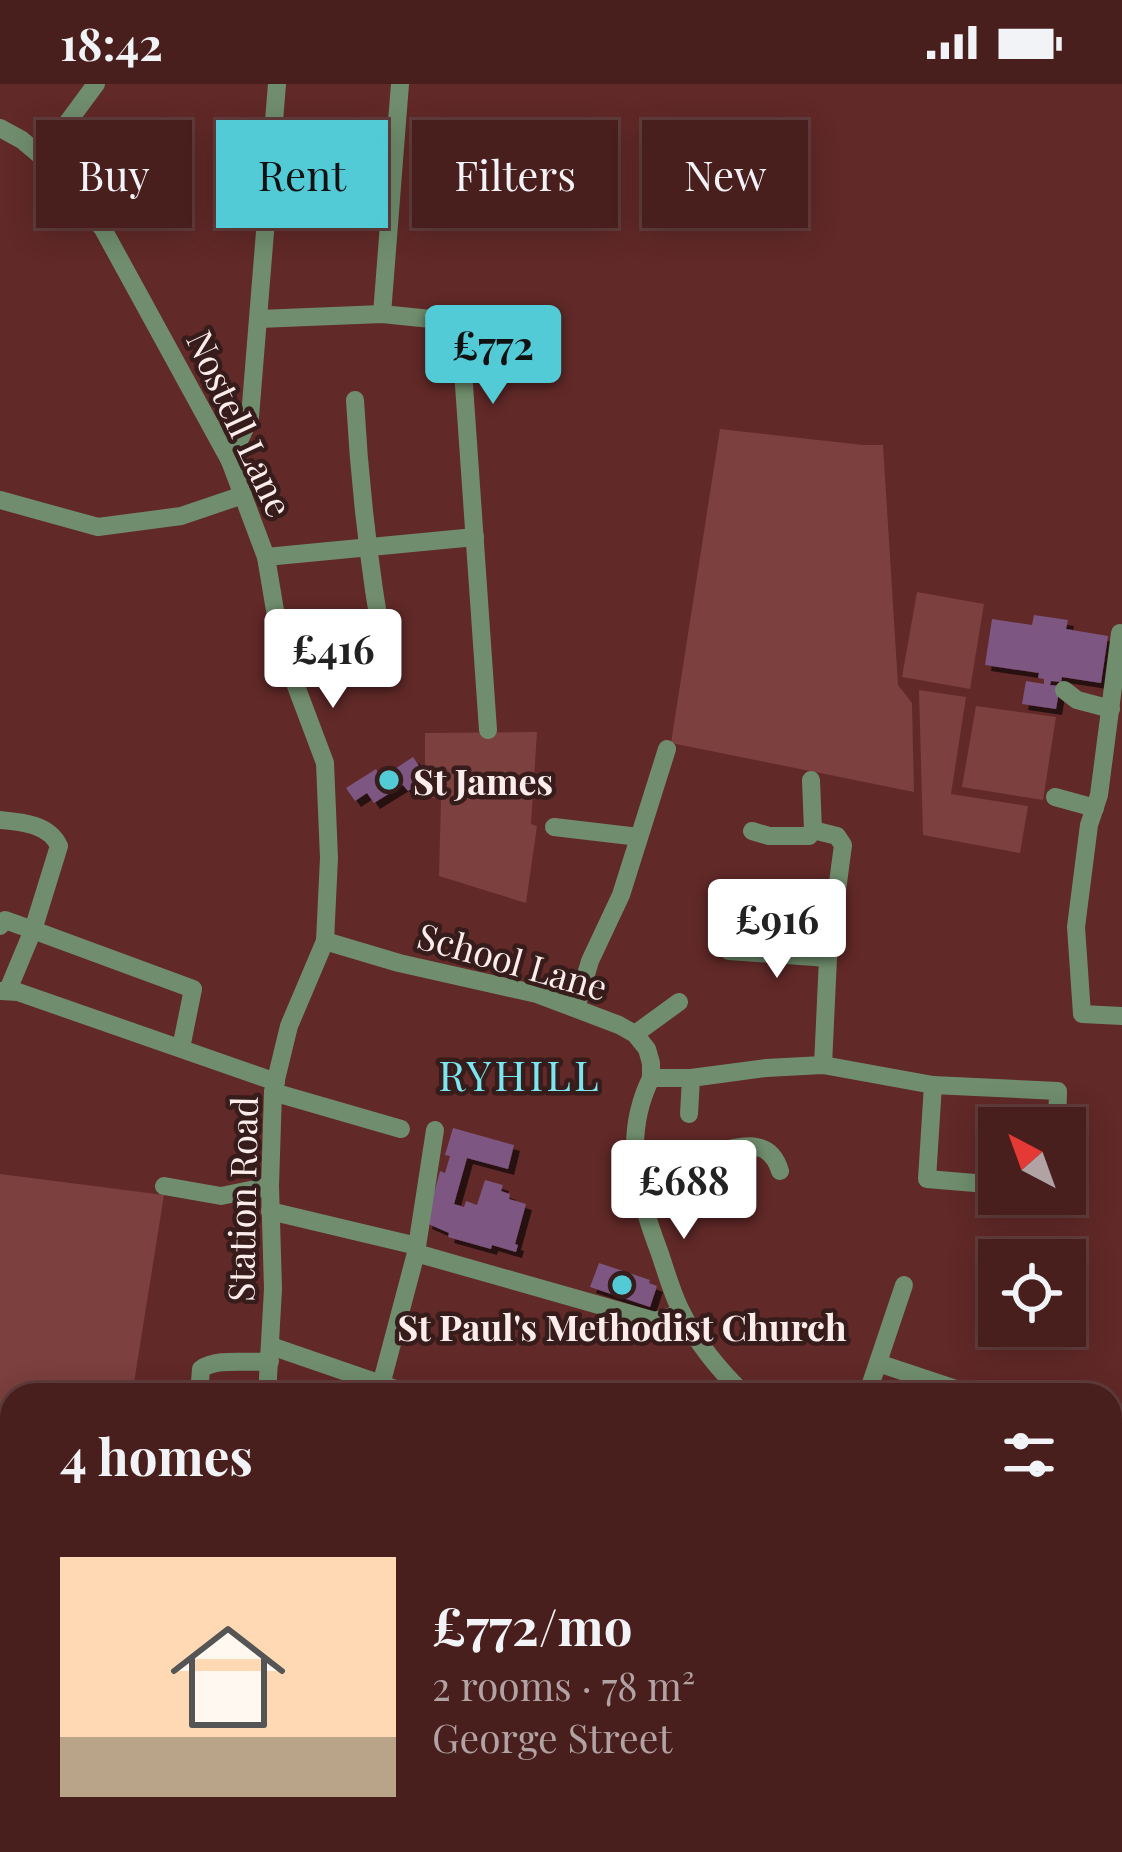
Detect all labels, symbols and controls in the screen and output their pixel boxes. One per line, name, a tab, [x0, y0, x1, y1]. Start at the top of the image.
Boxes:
text: 18:42	[60, 12, 163, 72]
chip: Buy	[36, 120, 192, 228]
chip: Rent	[216, 120, 388, 228]
chip: Filters	[412, 120, 618, 228]
chip: New	[642, 120, 808, 228]
pin: £772	[422, 305, 564, 407]
text: £772	[452, 318, 534, 370]
street label: Nostell Lane	[177, 322, 305, 524]
pin: £416	[262, 609, 404, 711]
text: £416	[291, 622, 375, 674]
place label: St James	[413, 756, 553, 804]
marker: St James	[376, 767, 402, 793]
pin: £916	[706, 879, 848, 981]
text: £916	[735, 892, 819, 944]
street label: School Lane	[413, 910, 613, 1010]
district label: RYHILL	[438, 1046, 602, 1102]
street label: Station Road	[215, 1096, 267, 1302]
north arrow	[978, 1107, 1086, 1215]
map controls	[978, 1107, 1086, 1347]
pin: £688	[613, 1140, 755, 1242]
text: £688	[638, 1153, 730, 1205]
button: locate	[978, 1239, 1086, 1347]
marker: St Paul's Methodist Church	[609, 1272, 635, 1298]
place label: St Paul's Methodist Church	[397, 1302, 847, 1350]
text: 4 homes	[60, 1421, 253, 1489]
icon: filters	[996, 1422, 1062, 1488]
text: £772/mo	[432, 1591, 632, 1659]
icon: home	[156, 1605, 300, 1749]
text: 2 rooms · 78 m²	[432, 1659, 695, 1711]
text: George Street	[432, 1711, 672, 1763]

